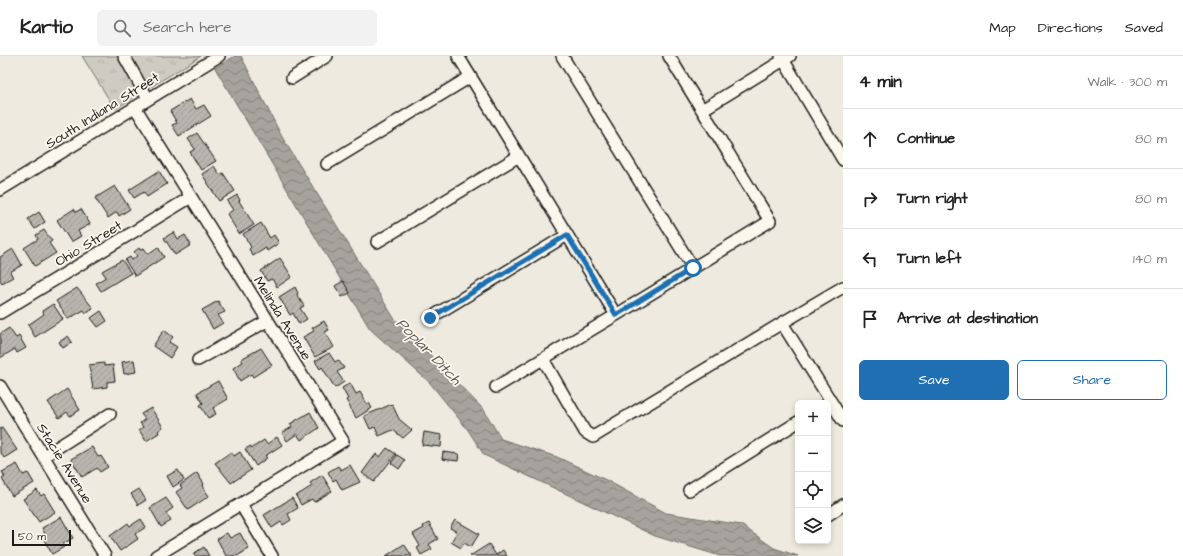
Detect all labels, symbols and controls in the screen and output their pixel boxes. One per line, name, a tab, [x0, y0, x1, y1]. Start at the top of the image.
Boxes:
search box	[97, 10, 377, 46]
text: Kartio	[20, 14, 73, 41]
icon: search	[111, 17, 133, 39]
text: Search here	[143, 17, 231, 38]
text: Map	[989, 18, 1016, 38]
text: Directions	[1038, 18, 1103, 38]
text: Saved	[1125, 18, 1163, 38]
street label: South Indiana Street	[42, 68, 164, 154]
text: 4 min	[859, 70, 902, 94]
text: Walk · 300 m	[1088, 73, 1167, 91]
icon: ahead	[859, 128, 881, 150]
text: Continue	[897, 128, 955, 149]
text: 80 m	[1135, 130, 1167, 148]
icon: right	[859, 188, 881, 210]
text: Turn right	[897, 188, 968, 209]
text: 80 m	[1135, 190, 1167, 208]
street label: Ohio Street	[51, 216, 126, 272]
icon: left	[859, 248, 881, 270]
text: Turn left	[897, 248, 961, 269]
text: 140 m	[1133, 250, 1167, 268]
route start	[684, 259, 702, 277]
street label: Melinda Avenue	[248, 273, 316, 365]
icon: arrive	[859, 308, 881, 330]
text: Arrive at destination	[897, 308, 1038, 329]
route end	[421, 309, 439, 327]
water label: Poplar Ditch	[391, 313, 466, 390]
button: Save	[859, 360, 1009, 400]
button: Share	[1017, 360, 1167, 400]
map controls	[795, 400, 831, 544]
button: +	[795, 400, 831, 436]
street label: Stacie Avenue	[31, 419, 97, 508]
button: −	[795, 436, 831, 472]
button: locate	[795, 472, 831, 508]
button: layers	[795, 508, 831, 544]
scale bar	[12, 528, 71, 547]
text: 50 m	[18, 529, 46, 544]

